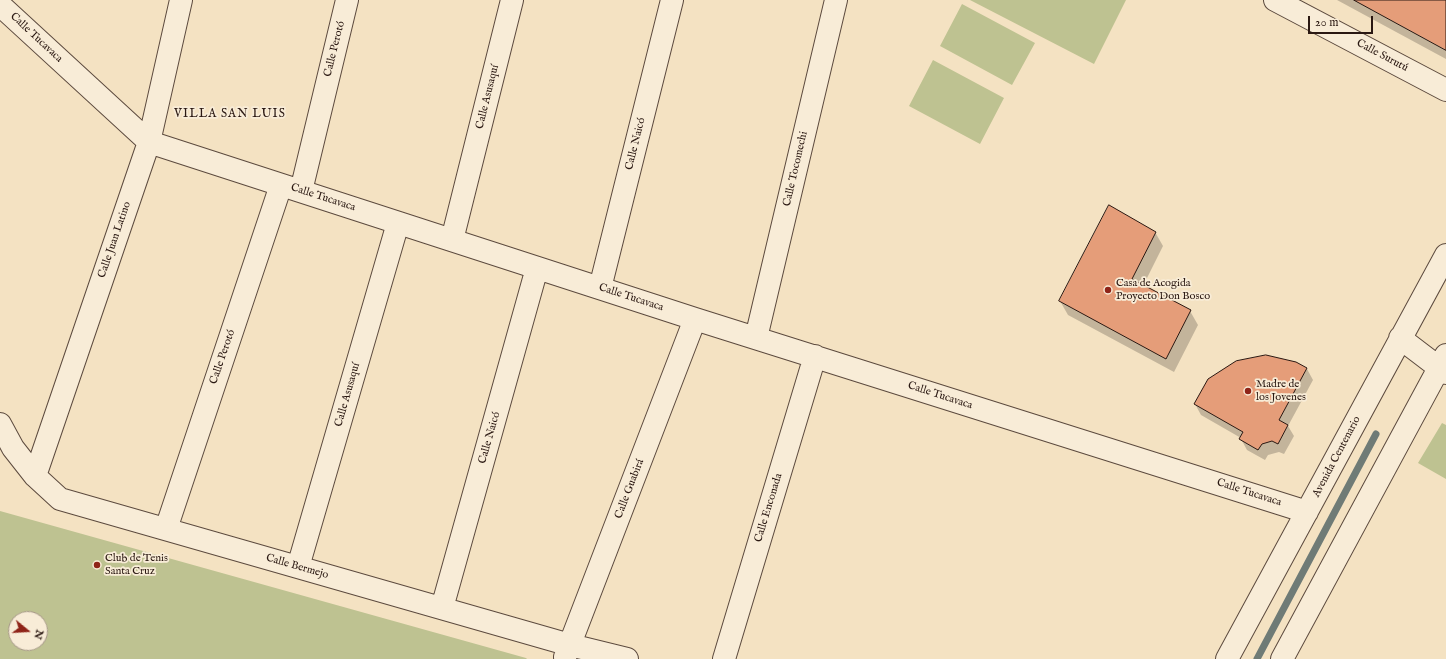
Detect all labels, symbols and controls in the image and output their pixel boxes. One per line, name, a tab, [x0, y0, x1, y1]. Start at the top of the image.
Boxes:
scale bar	[1310, 8, 1375, 34]
street label: Calle Tucavaca	[7, 10, 65, 66]
text: 20 m	[1315, 15, 1338, 30]
street label: Calle Perotó	[322, 20, 348, 78]
street label: Calle Surutú	[1354, 37, 1410, 75]
street label: Calle Asusaquí	[474, 64, 502, 130]
district label: VILLA SAN LUIS	[174, 108, 286, 122]
street label: Calle Naicó	[623, 116, 649, 172]
street label: Calle Tocomechi	[781, 130, 811, 208]
street label: Calle Tucavaca	[289, 181, 357, 215]
street label: Calle Juan Latino	[96, 200, 134, 280]
place label: Casa de Acogida Proyecto Don Bosco	[1116, 277, 1210, 303]
street label: Calle Tucavaca	[597, 281, 665, 315]
marker: Casa de Acogida Proyecto Don Bosco	[1103, 285, 1113, 295]
street label: Calle Perotó	[207, 328, 239, 386]
street label: Calle Asusaquí	[333, 362, 363, 428]
place label: Madre de los Jovenes	[1256, 378, 1306, 404]
street label: Calle Tucavaca	[906, 379, 974, 413]
marker: Madre de los Jovenes	[1243, 386, 1253, 396]
street label: Calle Naicó	[476, 410, 504, 466]
street label: Avenida Centenario	[1310, 414, 1364, 500]
street label: Calle Guabirá	[613, 457, 647, 521]
street label: Calle Enconada	[752, 472, 786, 544]
street label: Calle Tucavaca	[1215, 476, 1283, 510]
place label: Club de Tenis Santa Cruz	[105, 552, 168, 578]
street label: Calle Bermejo	[264, 552, 330, 582]
marker: Club de Tenis Santa Cruz	[92, 560, 102, 570]
north arrow	[8, 611, 48, 651]
text: N	[30, 628, 47, 641]

